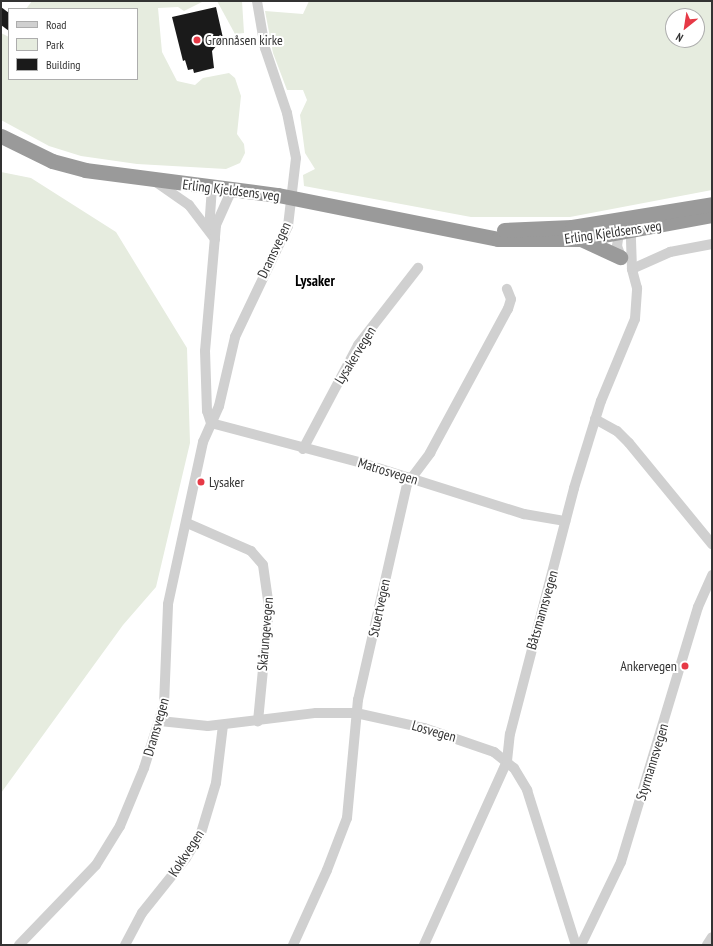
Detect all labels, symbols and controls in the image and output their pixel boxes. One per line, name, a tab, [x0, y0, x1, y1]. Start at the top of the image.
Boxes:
legend	[8, 8, 138, 80]
north arrow	[665, 8, 705, 48]
text: Road	[46, 17, 66, 32]
text: N	[673, 30, 686, 45]
place label: Grønnåsen kirke	[205, 32, 283, 48]
marker: Grønnåsen kirke	[192, 35, 202, 45]
text: Park	[46, 37, 64, 52]
text: Building	[46, 57, 81, 72]
street label: Erling Kjeldsens veg	[181, 176, 281, 204]
street label: Erling Kjeldsens veg	[563, 217, 663, 247]
street label: Dramsvegen	[254, 219, 294, 281]
district label: Lysaker	[295, 272, 335, 290]
street label: Lysakervegen	[331, 323, 379, 387]
street label: Matrosvegen	[356, 454, 420, 488]
place label: Lysaker	[209, 474, 244, 490]
marker: Lysaker	[196, 477, 206, 487]
street label: Båtsmannsvegen	[523, 568, 561, 652]
street label: Stuertvegen	[365, 578, 393, 638]
street label: Skårungevegen	[253, 597, 277, 671]
place label: Ankervegen	[620, 658, 677, 674]
marker: Ankervegen	[680, 661, 690, 671]
street label: Dramsvegen	[140, 696, 172, 758]
street label: Losvegen	[410, 717, 458, 745]
street label: Styrmannsvegen	[632, 721, 672, 803]
street label: Kokkvegen	[165, 826, 207, 880]

